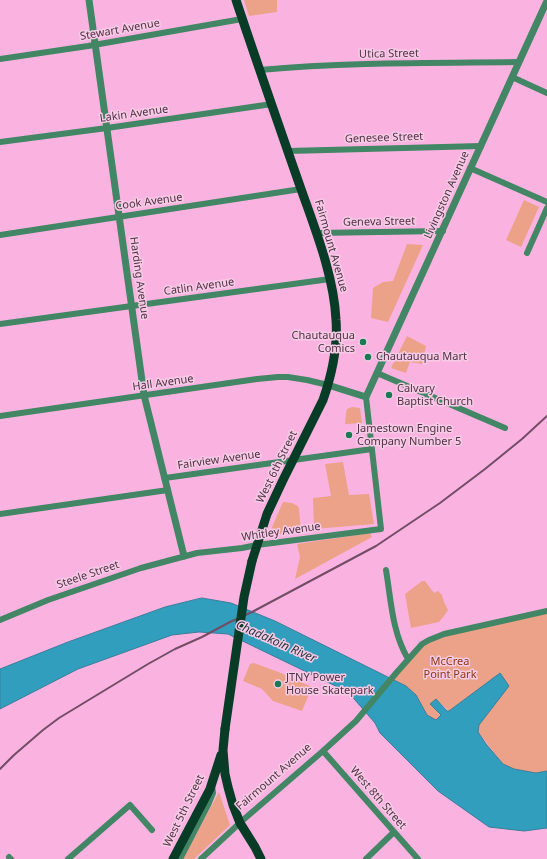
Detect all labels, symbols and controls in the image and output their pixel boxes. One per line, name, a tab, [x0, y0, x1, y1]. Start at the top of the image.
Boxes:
street label: Stewart Avenue	[79, 16, 161, 44]
street label: Utica Street	[359, 47, 419, 61]
street label: Lakin Avenue	[99, 103, 169, 125]
street label: Genesee Street	[345, 130, 423, 146]
street label: Livingston Avenue	[422, 149, 472, 241]
street label: Cook Avenue	[115, 191, 183, 213]
street label: Fairmount Avenue	[312, 198, 350, 294]
street label: Geneva Street	[343, 215, 415, 229]
street label: Harding Avenue	[127, 236, 151, 320]
street label: Catlin Avenue	[163, 276, 235, 298]
place label: Chautauqua Comics	[292, 329, 355, 355]
marker: Chautauqua Comics	[358, 337, 368, 347]
place label: Chautauqua Mart	[376, 350, 467, 364]
marker: Chautauqua Mart	[363, 352, 373, 362]
street label: Hall Avenue	[132, 372, 194, 394]
place label: Calvary Baptist Church	[397, 382, 473, 408]
marker: Calvary Baptist Church	[384, 390, 394, 400]
place label: Jamestown Engine Company Number 5	[357, 422, 461, 448]
street label: West 6th Street	[254, 429, 300, 505]
marker: Jamestown Engine Company Number 5	[344, 430, 354, 440]
street label: Fairview Avenue	[177, 448, 261, 472]
street label: Whitley Avenue	[241, 520, 321, 544]
street label: Steele Street	[55, 558, 121, 592]
water label: Chadakoin River	[234, 618, 318, 666]
park label: McCrea Point Park	[423, 655, 477, 681]
place label: JTNY Power House Skatepark	[286, 671, 374, 697]
marker: JTNY Power House Skatepark	[273, 679, 283, 689]
street label: Fairmount Avenue	[234, 741, 314, 813]
street label: West 8th Street	[347, 764, 409, 832]
street label: West 5th Street	[161, 773, 207, 849]

